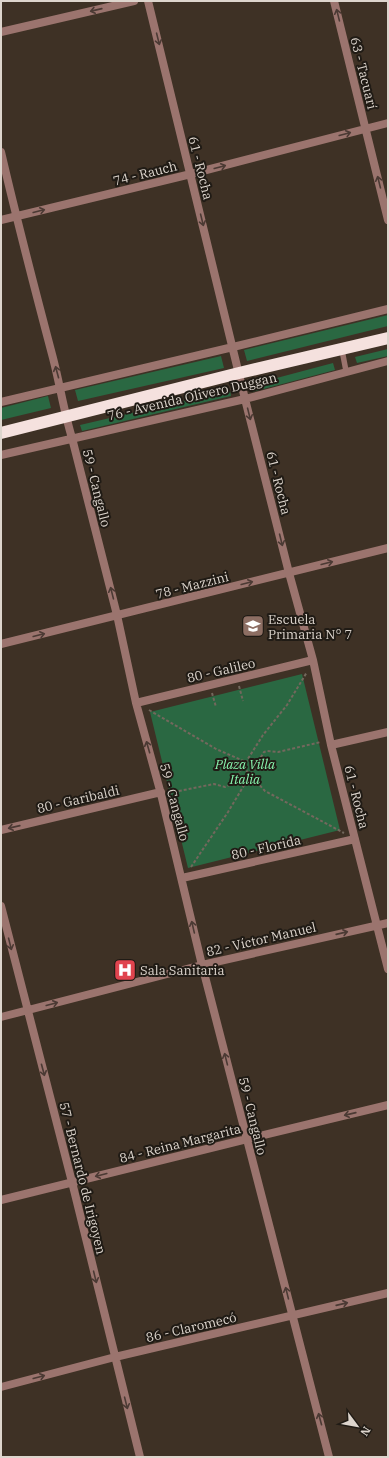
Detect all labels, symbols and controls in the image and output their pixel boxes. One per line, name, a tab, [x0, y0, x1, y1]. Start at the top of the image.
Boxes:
one-way arrow	[89, 7, 102, 14]
one-way arrow	[333, 9, 341, 22]
one-way arrow	[154, 32, 162, 45]
street label: 63 - Tacuarí	[346, 35, 381, 111]
one-way arrow	[339, 130, 352, 137]
street label: 61 - Rocha	[184, 135, 217, 202]
street label: 74 - Rauch	[111, 157, 179, 190]
one-way arrow	[213, 162, 226, 170]
one-way arrow	[374, 176, 382, 189]
one-way arrow	[32, 207, 45, 214]
one-way arrow	[198, 213, 206, 226]
one-way arrow	[53, 366, 60, 379]
street label: 76 - Avenida Olivero Duggan	[106, 369, 279, 424]
one-way arrow	[246, 407, 253, 420]
street label: 59 - Cangallo	[79, 447, 114, 529]
street label: 61 - Rocha	[262, 450, 295, 517]
one-way arrow	[277, 533, 285, 546]
one-way arrow	[320, 559, 333, 567]
street label: 78 - Mazzini	[154, 568, 231, 603]
one-way arrow	[240, 579, 253, 587]
one-way arrow	[107, 587, 115, 600]
place label: Escuela Primaria N° 7	[268, 611, 352, 643]
school or university icon: Escuela Primaria N° 7	[240, 613, 266, 639]
one-way arrow	[32, 630, 45, 638]
street label: 80 - Galileo	[185, 654, 257, 687]
one-way arrow	[144, 741, 151, 754]
park label: Plaza Villa Italia	[214, 756, 275, 788]
street label: 59 - Cangallo	[156, 761, 193, 843]
street label: 61 - Rocha	[340, 764, 373, 831]
street label: 80 - Garibaldi	[35, 782, 121, 817]
one-way arrow	[8, 823, 21, 831]
street label: 80 - Florida	[230, 831, 303, 864]
street label: 82 - Víctor Manuel	[204, 919, 318, 960]
one-way arrow	[189, 921, 197, 934]
one-way arrow	[335, 929, 348, 937]
one-way arrow	[7, 937, 15, 950]
hospital icon: Sala Sanitaria	[112, 957, 138, 983]
place label: Sala Sanitaria	[140, 962, 225, 979]
one-way arrow	[46, 1000, 59, 1007]
one-way arrow	[222, 1053, 229, 1066]
one-way arrow	[39, 1063, 47, 1076]
street label: 59 - Cangallo	[235, 1075, 270, 1157]
street label: 57 - Bernardo de Irigoyen	[55, 1100, 110, 1256]
one-way arrow	[344, 1111, 357, 1119]
street label: 84 - Reina Margarita	[118, 1120, 243, 1167]
one-way arrow	[95, 1172, 108, 1179]
one-way arrow	[92, 1270, 99, 1283]
one-way arrow	[282, 1287, 290, 1300]
one-way arrow	[335, 1299, 348, 1307]
street label: 86 - Claromecó	[144, 1309, 238, 1346]
one-way arrow	[32, 1373, 45, 1381]
one-way arrow	[123, 1396, 131, 1409]
north arrow	[337, 1406, 377, 1446]
one-way arrow	[315, 1413, 323, 1426]
text: N	[357, 1424, 374, 1439]

